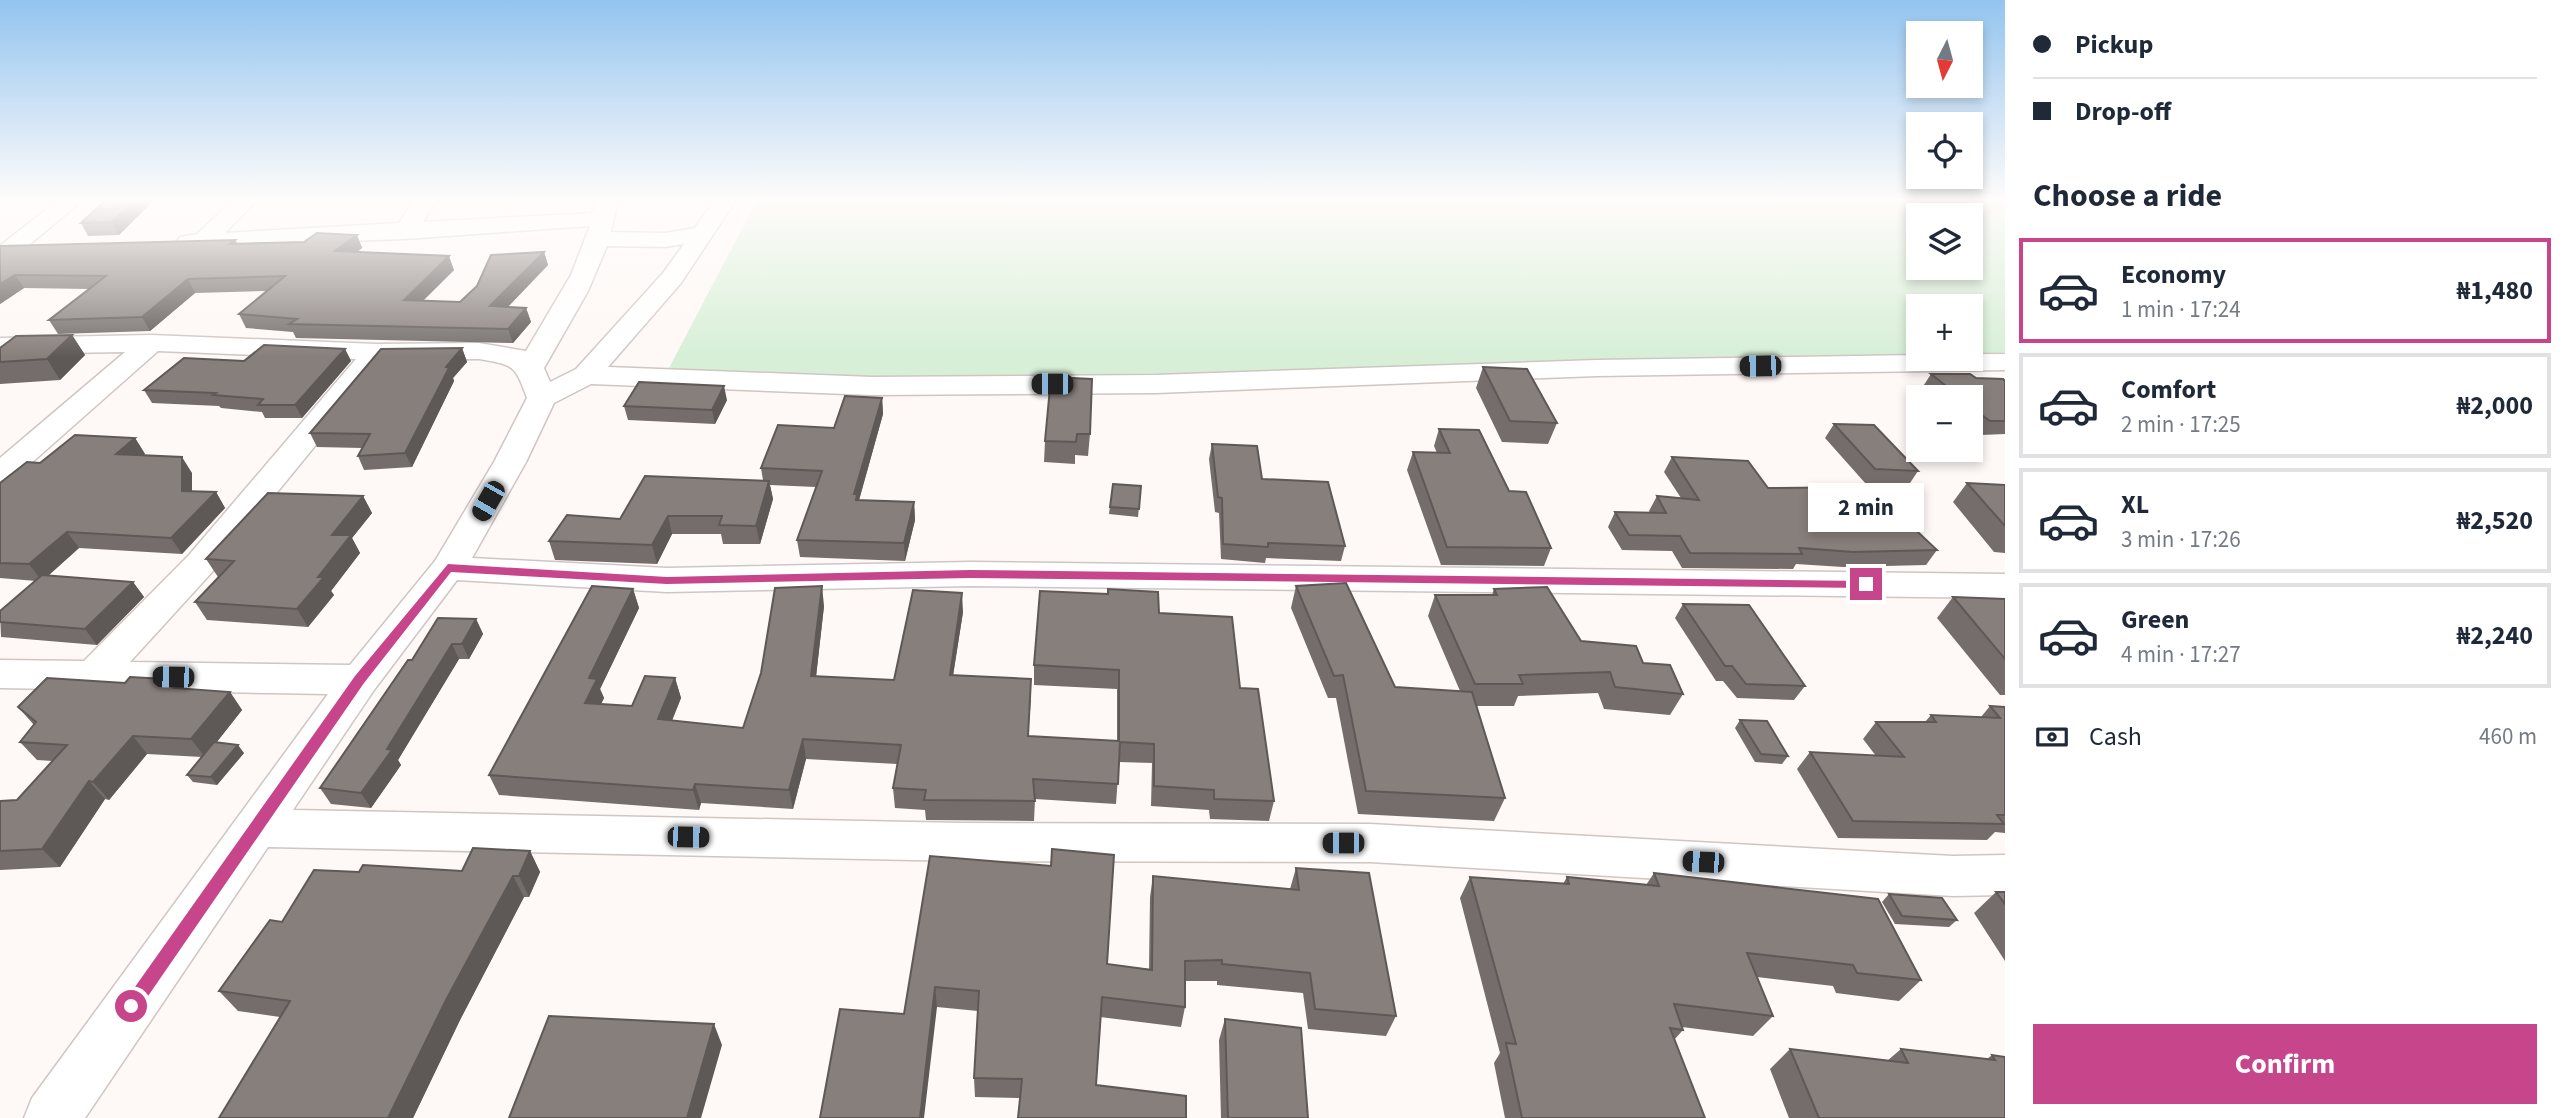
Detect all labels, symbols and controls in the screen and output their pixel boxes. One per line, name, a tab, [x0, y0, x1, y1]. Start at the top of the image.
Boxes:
north arrow	[1906, 21, 1983, 98]
map controls	[1906, 21, 1983, 462]
text: Pickup	[2075, 26, 2153, 63]
text: Drop-off	[2075, 93, 2171, 130]
button: locate	[1906, 112, 1983, 189]
text: Choose a ride	[2033, 173, 2222, 219]
button: layers	[1906, 203, 1983, 280]
text: Economy	[2121, 256, 2226, 293]
icon: car	[2037, 259, 2100, 322]
text: ₦1,480	[2457, 272, 2533, 309]
text: 1 min · 17:24	[2121, 293, 2241, 326]
button: +	[1906, 294, 1983, 371]
car	[1739, 355, 1782, 377]
text: Comfort	[2121, 371, 2216, 408]
car	[1032, 374, 1074, 395]
icon: car	[2037, 374, 2100, 437]
button: −	[1906, 385, 1983, 462]
text: ₦2,000	[2457, 387, 2533, 424]
text: 2 min · 17:25	[2121, 408, 2241, 441]
car	[469, 478, 508, 524]
callout: 2 min	[1808, 482, 1924, 532]
text: XL	[2121, 486, 2149, 523]
icon: car	[2037, 489, 2100, 552]
text: 2 min	[1838, 491, 1894, 524]
text: ₦2,520	[2457, 502, 2533, 539]
text: 3 min · 17:26	[2121, 523, 2241, 556]
route end	[1850, 568, 1882, 600]
text: Green	[2121, 601, 2189, 638]
icon: car	[2037, 604, 2100, 667]
text: ₦2,240	[2457, 617, 2533, 654]
text: 4 min · 17:27	[2121, 638, 2241, 671]
car	[152, 666, 195, 688]
icon: cash	[2033, 718, 2071, 756]
text: Cash	[2089, 718, 2142, 755]
text: 460 m	[2479, 720, 2537, 753]
car	[667, 826, 710, 848]
car	[1323, 833, 1365, 854]
car	[1682, 850, 1725, 874]
route start	[115, 990, 147, 1022]
button: Confirm	[2033, 1024, 2537, 1104]

